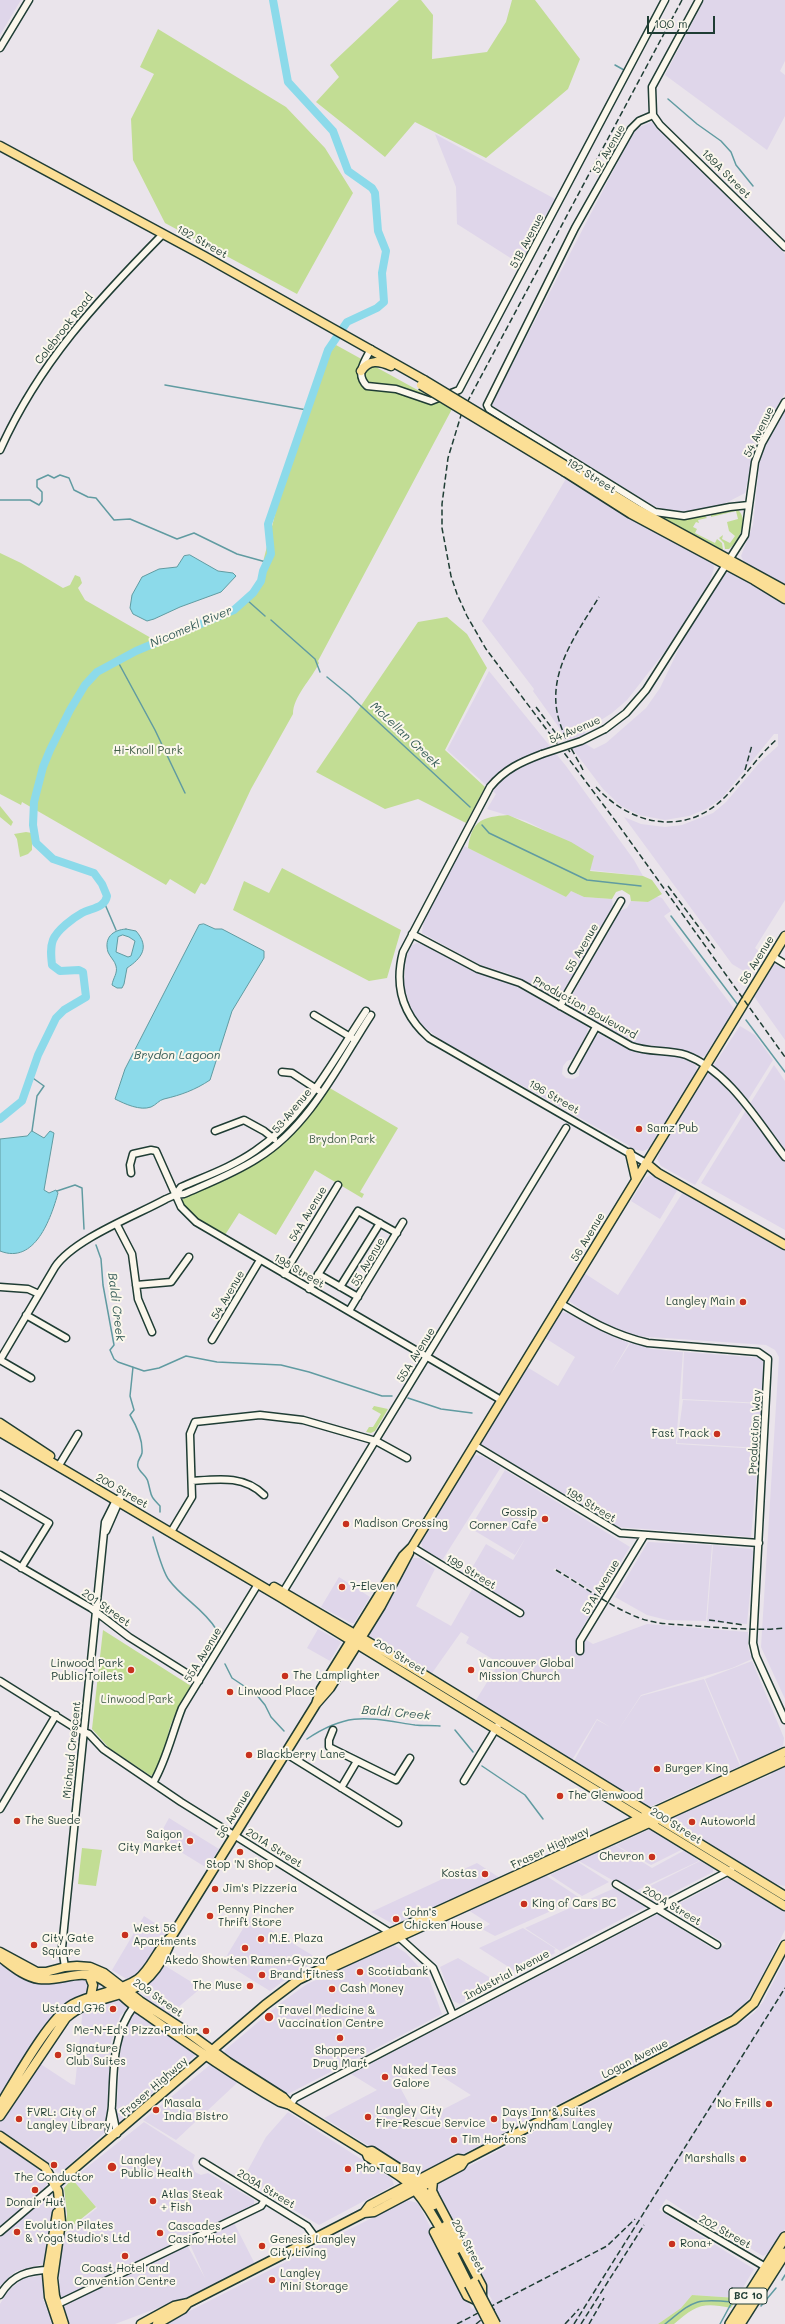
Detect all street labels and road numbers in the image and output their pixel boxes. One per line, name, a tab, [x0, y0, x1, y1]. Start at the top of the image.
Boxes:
street label: 52 Avenue	[590, 122, 628, 176]
street label: 189A Street	[699, 147, 753, 201]
street label: 51B Avenue	[507, 212, 547, 270]
street label: 192 Street	[174, 223, 230, 261]
street label: Colebrook Road	[32, 291, 96, 367]
street label: 54 Avenue	[741, 405, 777, 459]
street label: 192 Street	[564, 456, 618, 496]
street label: 54 Avenue	[547, 713, 603, 747]
street label: 55 Avenue	[563, 921, 601, 975]
street label: 56 Avenue	[737, 933, 777, 987]
street label: Production Boulevard	[531, 974, 639, 1042]
street label: 196 Street	[526, 1077, 582, 1117]
street label: 53 Avenue	[269, 1086, 315, 1136]
street label: 54A Avenue	[286, 1184, 330, 1244]
street label: 56 Avenue	[568, 1210, 608, 1264]
street label: 55 Avenue	[348, 1235, 388, 1289]
street label: 198 Street	[271, 1251, 327, 1291]
street label: 54 Avenue	[209, 1268, 247, 1322]
street label: 55A Avenue	[394, 1325, 438, 1385]
street label: Production Way	[746, 1389, 764, 1475]
street label: 200 Street	[93, 1471, 151, 1511]
street label: 198 Street	[563, 1485, 619, 1525]
street label: 199 Street	[443, 1552, 499, 1592]
street label: 57A Avenue	[579, 1557, 623, 1617]
street label: 201 Street	[79, 1586, 133, 1630]
street label: 55A Avenue	[181, 1625, 225, 1685]
street label: 200 Street	[372, 1636, 428, 1678]
street label: Michaud Crescent	[60, 1701, 84, 1799]
street label: 56 Avenue	[214, 1787, 254, 1841]
street label: 200 Street	[648, 1805, 704, 1847]
street label: Fraser Highway	[509, 1824, 591, 1872]
street label: 201A Street	[243, 1825, 305, 1871]
street label: 200A Street	[640, 1883, 704, 1929]
street label: Industrial Avenue	[462, 1947, 552, 2003]
street label: 203 Street	[131, 1976, 185, 2020]
street label: Logan Avenue	[599, 2036, 671, 2082]
street label: Fraser Highway	[118, 2054, 190, 2120]
street label: 203A Street	[235, 2166, 297, 2212]
street label: 202 Street	[697, 2212, 753, 2252]
street label: 204 Street	[449, 2217, 487, 2275]
road number: BC 10	[729, 2288, 767, 2304]

